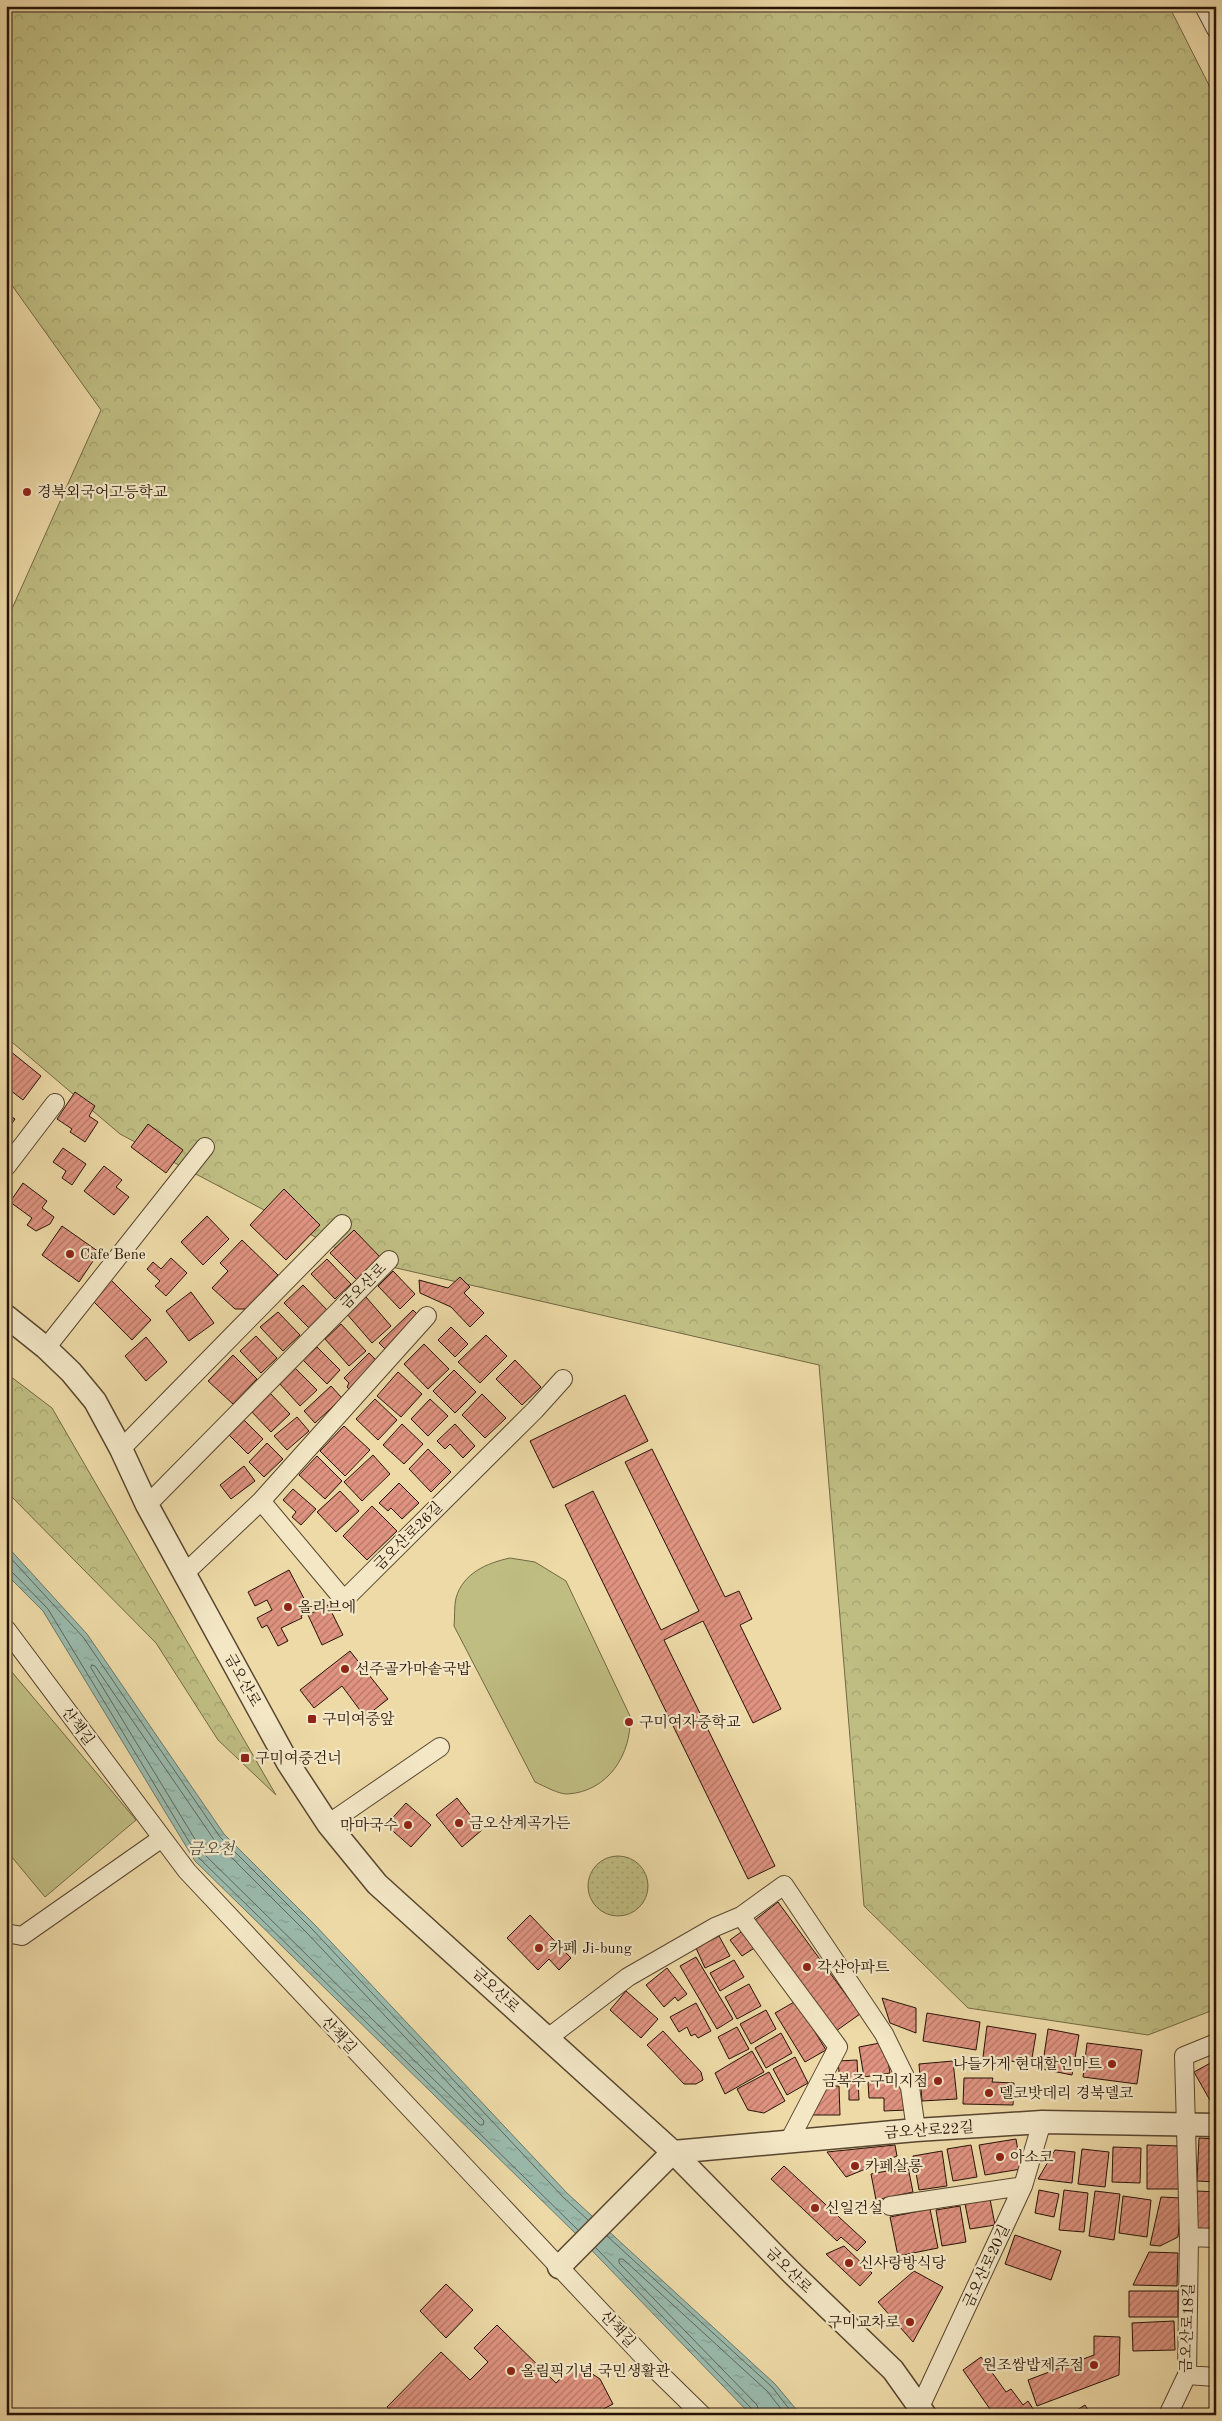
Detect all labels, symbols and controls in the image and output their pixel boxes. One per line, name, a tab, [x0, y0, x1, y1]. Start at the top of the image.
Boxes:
place label: 경북외국어고등학교	[37, 483, 168, 501]
marker: 경북외국어고등학교	[21, 486, 33, 498]
marker: Cafe Bene	[64, 1248, 76, 1260]
place label: Cafe Bene	[80, 1248, 146, 1263]
street label: 금오산로	[337, 1259, 390, 1313]
street label: 금오산로26길	[371, 1499, 446, 1574]
place label: 올리브에	[298, 1599, 356, 1616]
marker: 올리브에	[282, 1601, 294, 1613]
street label: 금오산로	[221, 1651, 264, 1710]
place label: 선주골가마솥국밥	[355, 1661, 471, 1678]
marker: 선주골가마솥국밥	[339, 1663, 351, 1675]
street label: 산책길	[58, 1704, 97, 1749]
place label: 구미여중앞	[322, 1711, 395, 1728]
marker: 구미여중앞	[306, 1713, 318, 1725]
place label: 구미여자중학교	[639, 1714, 741, 1731]
marker: 구미여자중학교	[623, 1716, 635, 1728]
place label: 구미여중건너	[255, 1750, 342, 1767]
marker: 구미여중건너	[239, 1752, 251, 1764]
place label: 금오산계곡가든	[469, 1815, 571, 1832]
place label: 마마국수	[340, 1817, 399, 1834]
marker: 금오산계곡가든	[453, 1817, 465, 1829]
marker: 마마국수	[402, 1819, 414, 1831]
water label: 금오천	[188, 1840, 236, 1858]
place label: 카페 Ji-bung	[549, 1940, 632, 1957]
marker: 카페 Ji-bung	[533, 1942, 545, 1954]
place label: 각산아파트	[817, 1959, 890, 1976]
marker: 각산아파트	[801, 1961, 813, 1973]
street label: 금오산로	[469, 1964, 523, 2017]
street label: 산책길	[318, 2014, 360, 2057]
place label: 나들가게 현대할인마트	[953, 2056, 1103, 2073]
marker: 나들가게 현대할인마트	[1106, 2058, 1118, 2070]
place label: 금복주 구미지점	[822, 2073, 928, 2090]
marker: 금복주 구미지점	[932, 2075, 944, 2087]
place label: 델코밧데리 경북델코	[999, 2084, 1134, 2102]
marker: 델코밧데리 경북델코	[983, 2087, 995, 2099]
street label: 금오산로22길	[884, 2119, 974, 2142]
place label: 아소코	[1010, 2149, 1054, 2166]
marker: 아소코	[994, 2151, 1006, 2163]
place label: 카페살롱	[865, 2158, 923, 2175]
marker: 카페살롱	[849, 2160, 861, 2172]
place label: 신일건설	[825, 2200, 883, 2217]
marker: 신일건설	[809, 2202, 821, 2214]
street label: 금오산로20길	[960, 2222, 1013, 2311]
street label: 금오산로	[762, 2244, 816, 2297]
place label: 신사랑방식당	[859, 2255, 946, 2272]
marker: 신사랑방식당	[843, 2257, 855, 2269]
street label: 금오산로18길	[1177, 2283, 1198, 2373]
street label: 산책길	[597, 2308, 639, 2351]
place label: 구미교차로	[828, 2314, 901, 2331]
marker: 구미교차로	[904, 2316, 916, 2328]
place label: 원조쌈밥제주점	[983, 2357, 1084, 2374]
marker: 원조쌈밥제주점	[1088, 2359, 1100, 2371]
place label: 올림픽기념 국민생활관	[521, 2363, 671, 2380]
marker: 올림픽기념 국민생활관	[505, 2365, 517, 2377]

